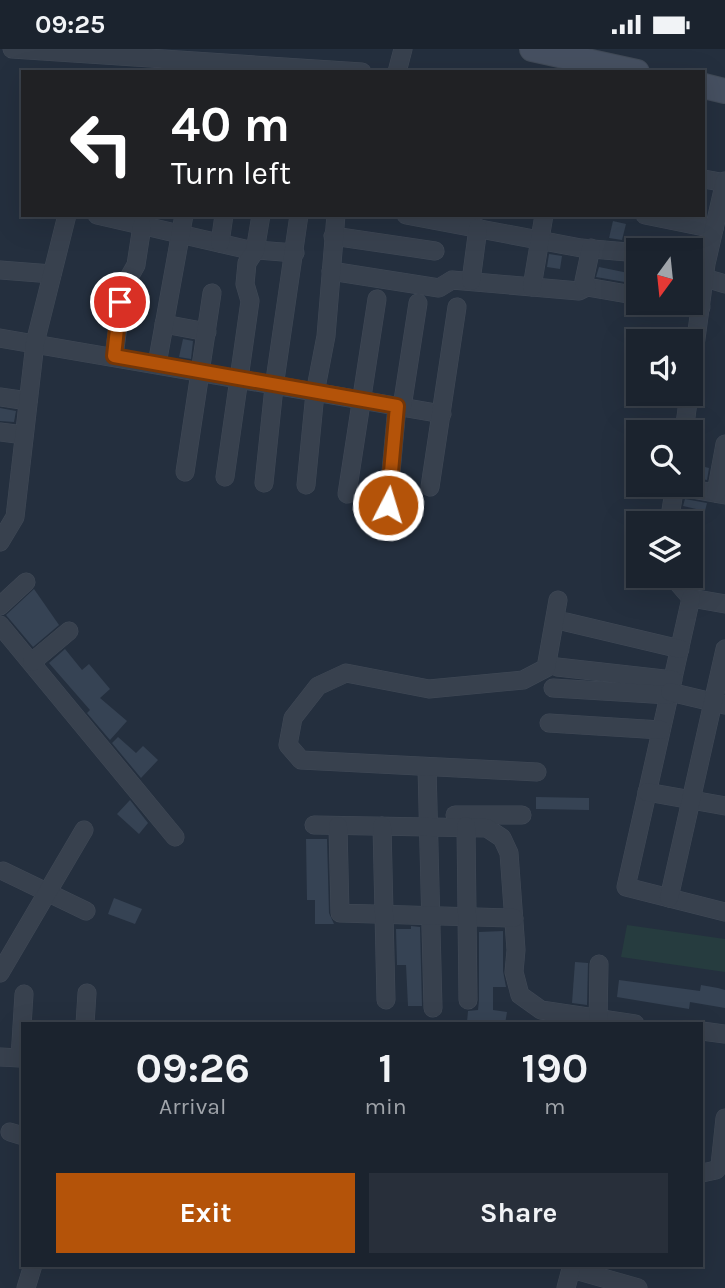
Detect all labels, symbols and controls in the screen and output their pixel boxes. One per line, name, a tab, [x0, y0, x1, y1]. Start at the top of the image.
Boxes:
text: 09:25	[35, 9, 105, 40]
text: 40 m	[171, 96, 290, 153]
icon: left	[56, 98, 147, 189]
text: Turn left	[171, 155, 291, 192]
north arrow	[626, 238, 704, 315]
map controls	[626, 238, 703, 588]
pin	[90, 272, 150, 332]
icon: arrive	[101, 283, 139, 321]
button: sound	[626, 329, 703, 406]
button: search	[626, 420, 703, 497]
position arrow	[351, 468, 425, 542]
button: layers	[626, 511, 703, 588]
text: 09:26	[136, 1043, 250, 1093]
text: 1	[378, 1043, 393, 1093]
text: 190	[521, 1043, 588, 1093]
text: Arrival	[159, 1093, 226, 1120]
text: min	[364, 1093, 407, 1120]
text: m	[544, 1093, 566, 1120]
button: Exit	[56, 1173, 355, 1253]
button: Share	[369, 1173, 668, 1253]

